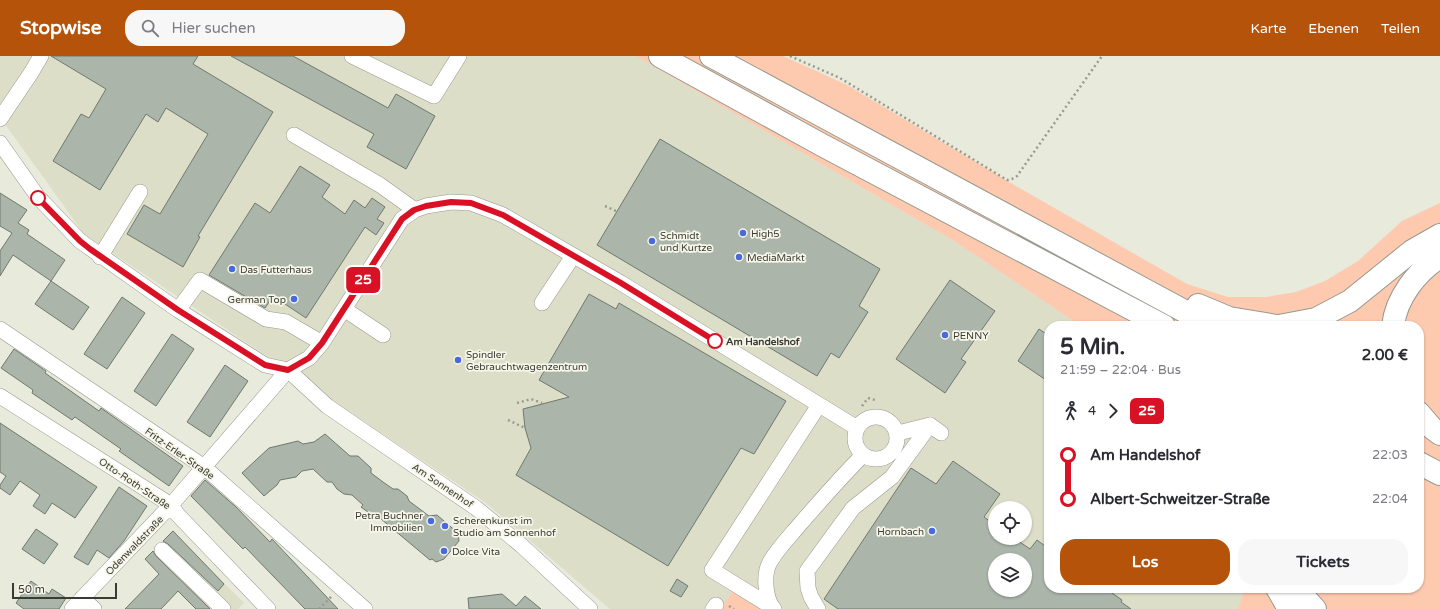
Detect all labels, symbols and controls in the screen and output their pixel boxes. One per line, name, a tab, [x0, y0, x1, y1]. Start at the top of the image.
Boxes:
search box	[125, 10, 405, 46]
text: Stopwise	[20, 17, 101, 39]
icon: search	[139, 17, 161, 39]
text: Hier suchen	[171, 19, 256, 37]
text: Karte	[1251, 20, 1286, 37]
text: Ebenen	[1308, 20, 1359, 37]
text: Teilen	[1381, 20, 1420, 37]
unlabelled marker	[30, 190, 46, 206]
marker: High5	[738, 228, 748, 238]
place label: High5	[751, 228, 780, 240]
place label: Schmidt und Kurtze	[660, 230, 713, 254]
marker: Schmidt und Kurtze	[647, 236, 657, 246]
marker: MediaMarkt	[734, 252, 744, 262]
place label: MediaMarkt	[747, 252, 805, 264]
marker: Das Futterhaus	[227, 264, 237, 274]
place label: Das Futterhaus	[240, 264, 312, 276]
line badge: 25	[345, 267, 381, 293]
text: 25	[354, 271, 372, 288]
place label: German Top	[228, 294, 286, 306]
marker: German Top	[289, 294, 299, 304]
marker: PENNY	[940, 330, 950, 340]
place label: PENNY	[953, 330, 989, 342]
marker: Am Handelshof	[707, 333, 723, 349]
text: 5 Min.	[1060, 334, 1125, 360]
place label: Am Handelshof	[726, 336, 800, 348]
text: 2.00 €	[1362, 346, 1408, 364]
place label: Spindler Gebrauchtwagenzentrum	[466, 349, 587, 373]
marker: Spindler Gebrauchtwagenzentrum	[453, 355, 463, 365]
text: 21:59 – 22:04 · Bus	[1060, 362, 1181, 378]
icon: walk	[1060, 400, 1082, 422]
icon: forward	[1102, 400, 1124, 422]
text: 25	[1138, 402, 1156, 419]
text: 4	[1088, 403, 1096, 419]
street label: Fritz-Erler-Straße	[142, 425, 217, 482]
text: Am Handelshof	[1090, 446, 1200, 464]
text: 22:03	[1372, 447, 1408, 463]
street label: Otto-Roth-Straße	[96, 455, 173, 512]
street label: Am Sonnenhof	[410, 461, 475, 511]
text: Albert-Schweitzer-Straße	[1090, 490, 1270, 508]
text: 22:04	[1372, 491, 1408, 507]
map controls	[988, 501, 1032, 597]
button: locate	[988, 501, 1032, 545]
place label: Petra Buchner Immobilien	[355, 510, 423, 534]
street label: Odenwaldstraße	[103, 513, 166, 578]
place label: Scherenkunst im Studio am Sonnenhof	[453, 515, 556, 539]
marker: Petra Buchner Immobilien	[426, 516, 436, 526]
marker: Scherenkunst im Studio am Sonnenhof	[440, 521, 450, 531]
place label: Hornbach	[877, 526, 924, 538]
marker: Hornbach	[927, 526, 937, 536]
button: Los	[1060, 539, 1230, 585]
button: Tickets	[1238, 539, 1408, 585]
marker: Dolce Vita	[439, 546, 449, 556]
place label: Dolce Vita	[452, 546, 500, 558]
button: layers	[988, 553, 1032, 597]
scale bar	[12, 581, 117, 600]
text: 50 m	[18, 583, 45, 596]

